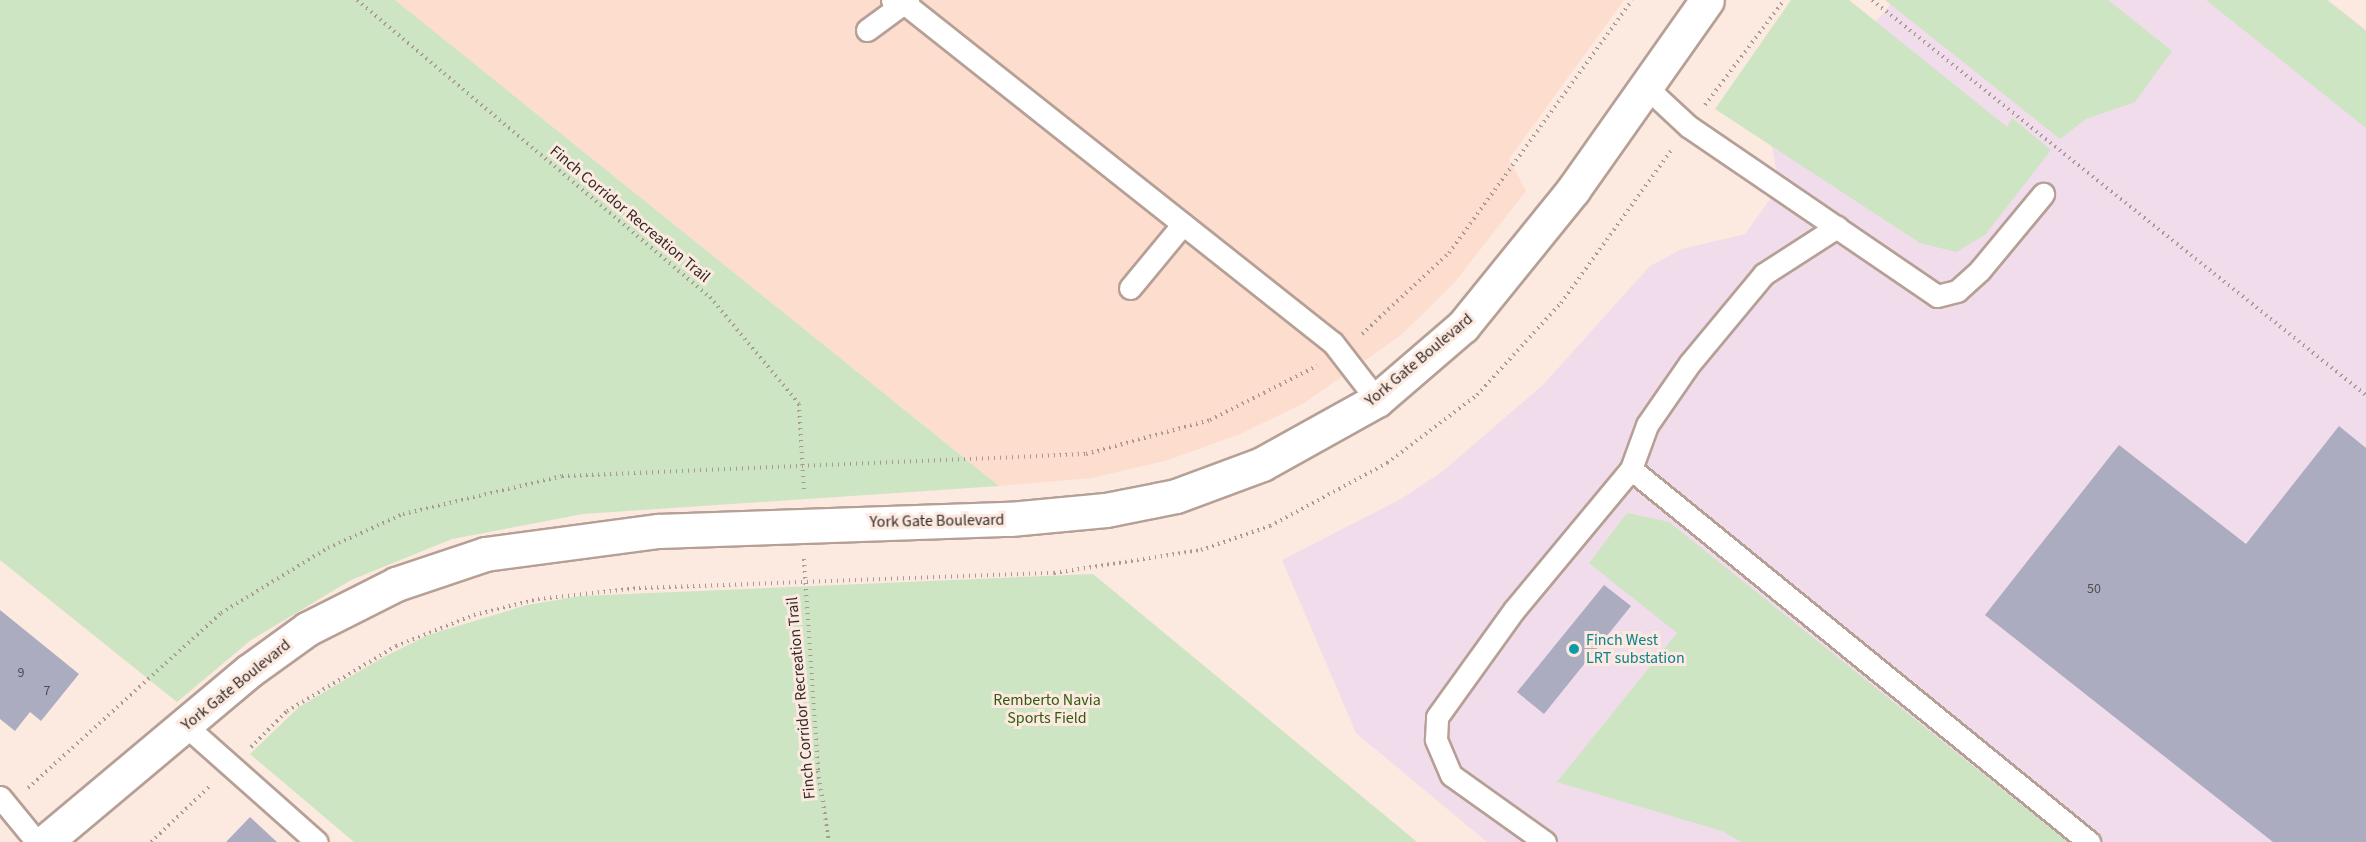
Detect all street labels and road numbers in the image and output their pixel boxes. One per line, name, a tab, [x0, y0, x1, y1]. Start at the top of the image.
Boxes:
street label: Finch Corridor Recreation Trail	[546, 141, 714, 287]
street label: York Gate Boulevard	[1361, 309, 1477, 411]
street label: York Gate Boulevard	[869, 510, 1005, 532]
street label: Finch Corridor Recreation Trail	[783, 596, 819, 800]
street label: York Gate Boulevard	[178, 635, 294, 735]

